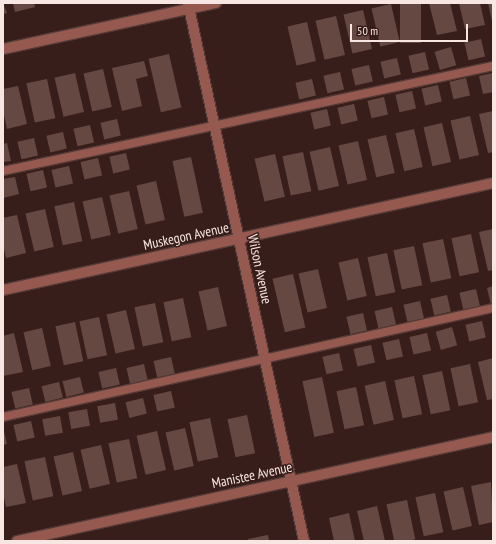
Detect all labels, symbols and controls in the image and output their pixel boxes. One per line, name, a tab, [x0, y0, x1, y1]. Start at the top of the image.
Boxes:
scale bar	[352, 16, 470, 42]
text: 50 m	[357, 23, 378, 38]
street label: Muskegon Avenue	[142, 219, 230, 253]
street label: Wilson Avenue	[244, 233, 276, 305]
street label: Manistee Avenue	[210, 458, 294, 492]

